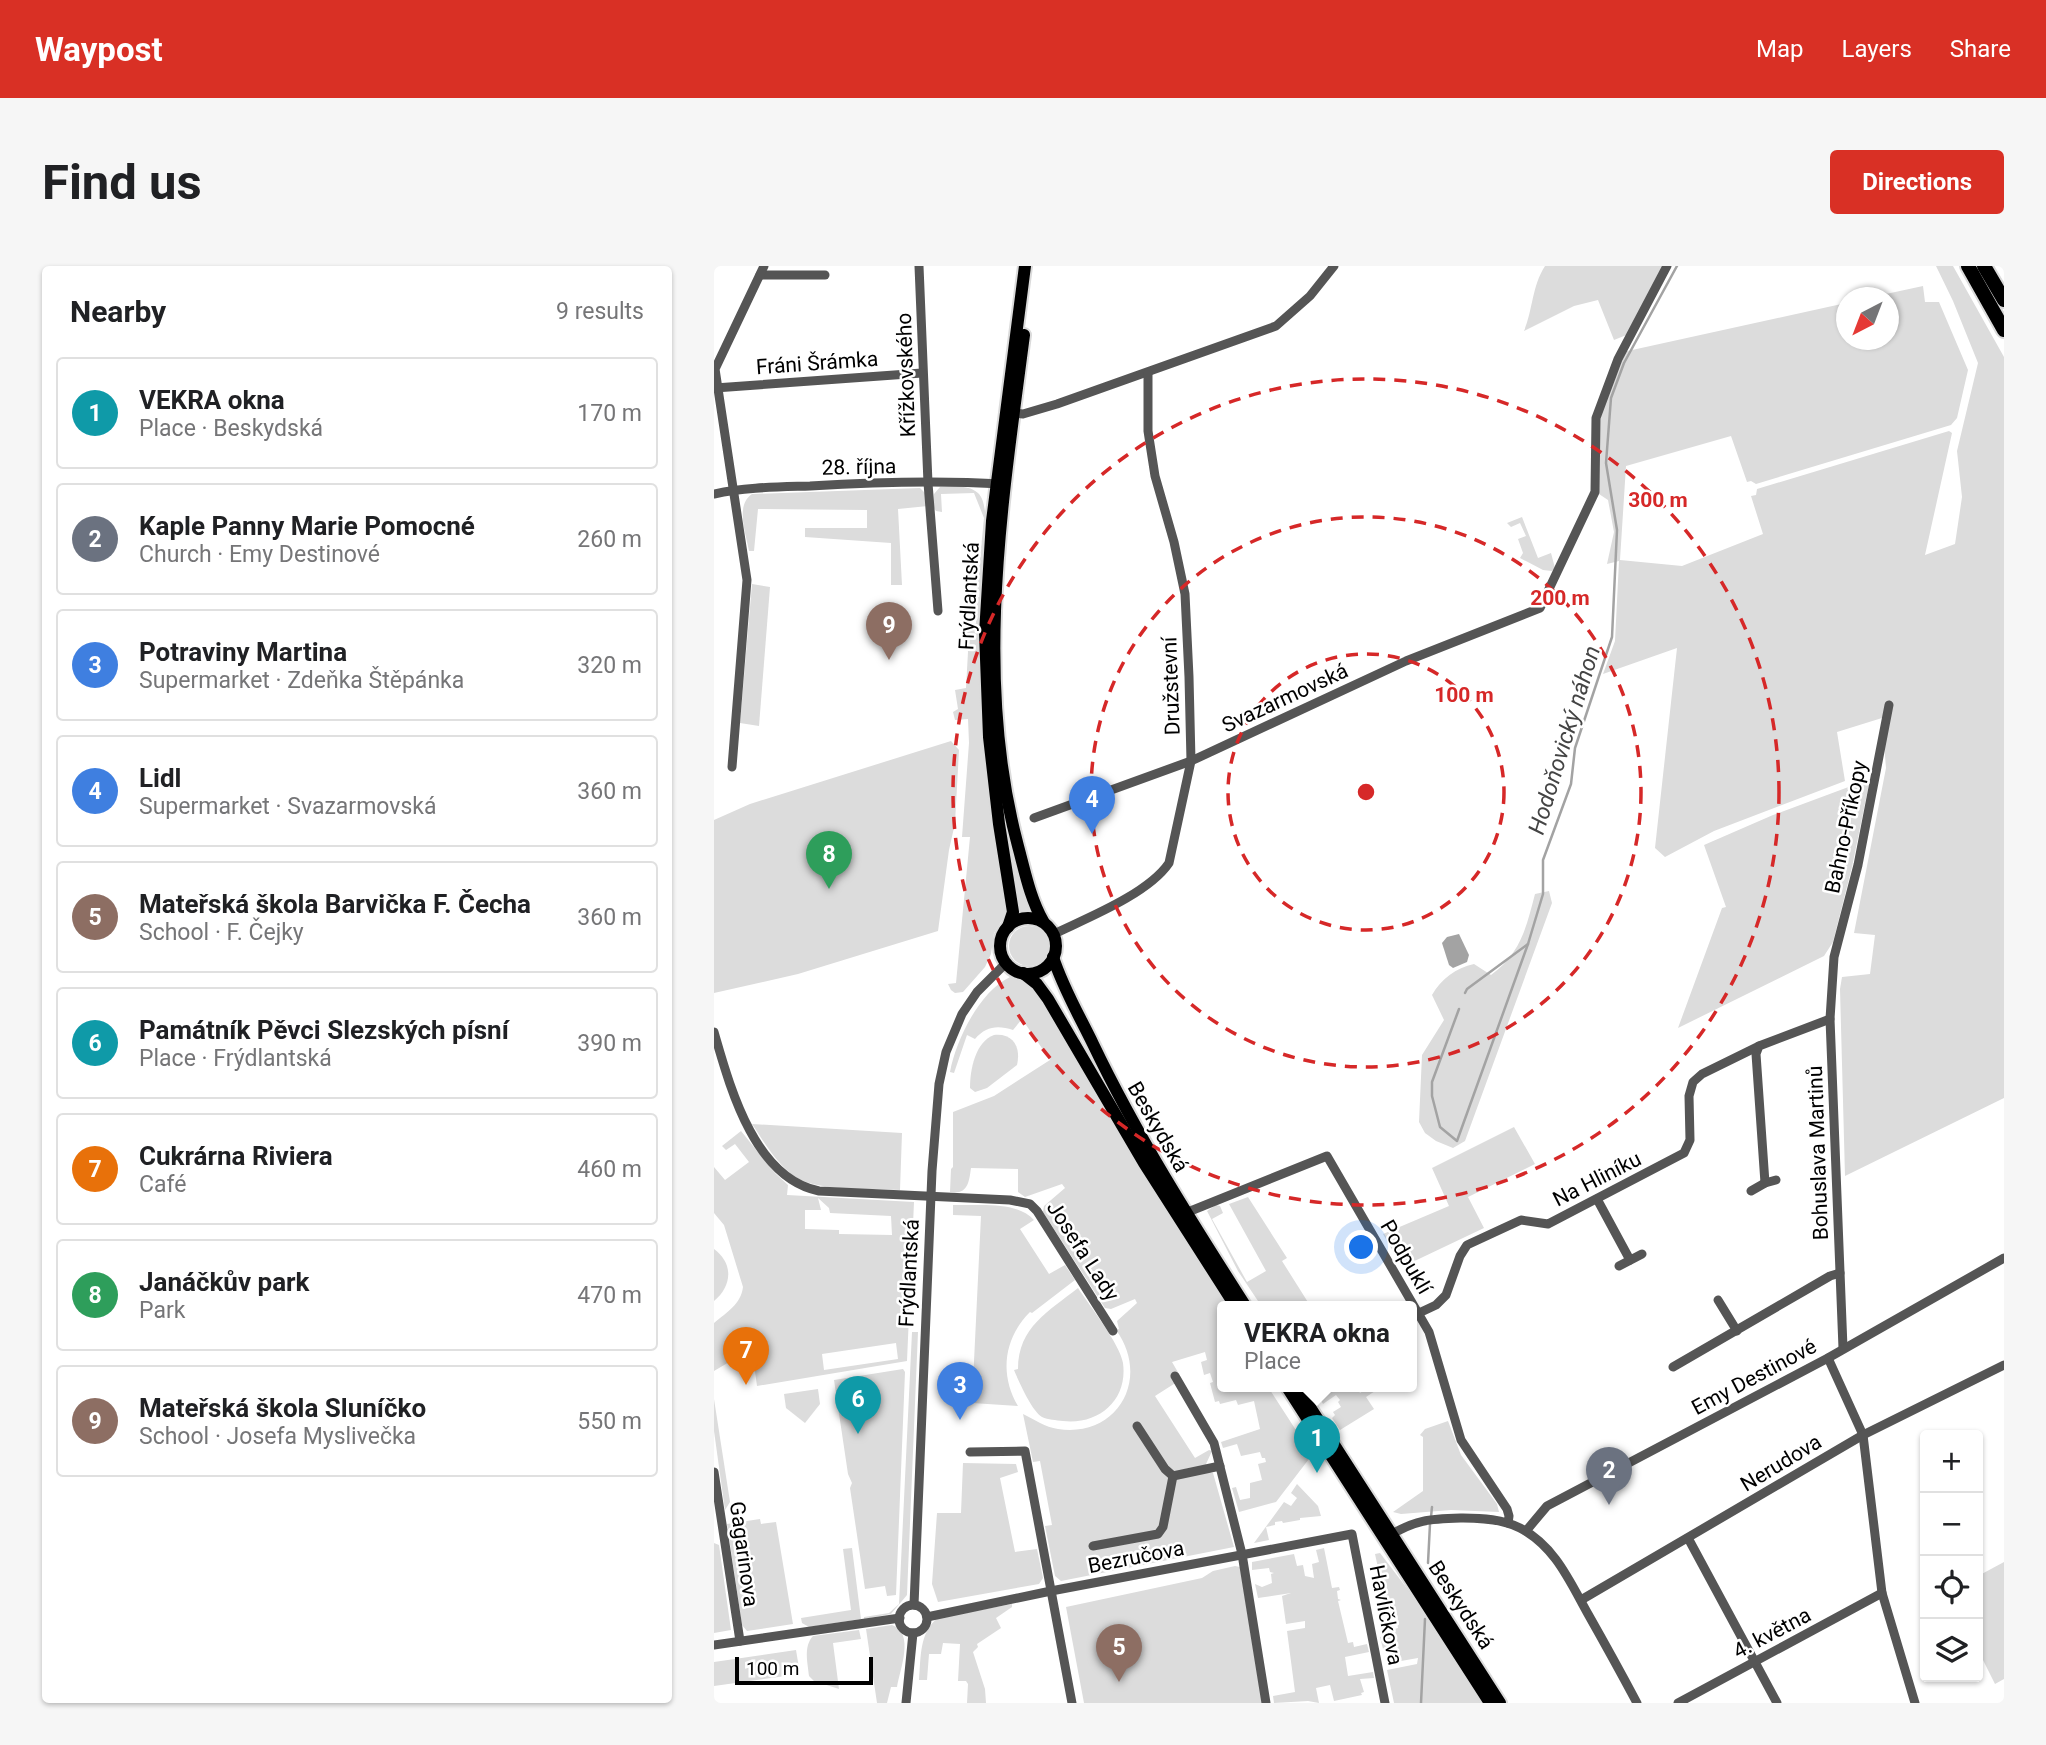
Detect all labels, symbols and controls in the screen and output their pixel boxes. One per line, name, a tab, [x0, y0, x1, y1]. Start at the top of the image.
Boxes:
text: Waypost	[35, 30, 163, 69]
text: Map	[1756, 35, 1804, 63]
text: Layers	[1842, 35, 1912, 63]
text: Share	[1950, 35, 2011, 63]
button: Directions	[1830, 150, 2004, 214]
text: Find us	[42, 154, 202, 211]
north arrow	[1836, 287, 1899, 350]
text: Nearby	[70, 294, 166, 329]
text: 9 results	[556, 298, 644, 325]
street label: Křížkovského	[892, 312, 920, 438]
street label: Fráni Šrámka	[755, 347, 879, 379]
text: VEKRA okna	[139, 385, 285, 415]
text: 1	[88, 400, 102, 427]
text: 170 m	[577, 400, 642, 427]
text: Place · Beskydská	[139, 415, 323, 442]
street label: 28. října	[821, 454, 897, 480]
text: 300 m	[1628, 488, 1688, 512]
text: Kaple Panny Marie Pomocné	[139, 511, 475, 541]
text: 2	[88, 526, 102, 553]
text: 260 m	[577, 526, 642, 553]
text: Church · Emy Destinové	[139, 541, 380, 568]
street label: Frýdlantská	[954, 541, 984, 651]
text: 200 m	[1530, 586, 1590, 610]
pin: 9	[866, 602, 912, 660]
street label: Družstevní	[1157, 636, 1185, 736]
text: Potraviny Martina	[139, 637, 347, 667]
water label: Hodoňovický náhon	[1523, 642, 1606, 838]
text: 3	[88, 652, 102, 679]
text: 320 m	[577, 652, 642, 679]
street label: Svazarmovská	[1218, 658, 1352, 738]
text: Supermarket · Zdeňka Štěpánka	[139, 667, 464, 694]
text: 100 m	[1434, 683, 1494, 707]
street label: Bahno-Příkopy	[1820, 758, 1872, 896]
text: Lidl	[139, 763, 181, 793]
pin: 4	[1069, 776, 1115, 834]
text: 4	[88, 778, 102, 805]
text: 360 m	[577, 778, 642, 805]
centre of rings	[1354, 780, 1378, 804]
text: Supermarket · Svazarmovská	[139, 793, 436, 820]
pin: 8	[806, 831, 852, 889]
text: Mateřská škola Barvička F. Čecha	[139, 889, 531, 919]
text: 5	[88, 904, 102, 931]
text: 360 m	[577, 904, 642, 931]
text: School · F. Čejky	[139, 919, 304, 946]
text: Památník Pěvci Slezských písní	[139, 1015, 509, 1045]
text: 6	[88, 1030, 102, 1057]
text: 390 m	[577, 1030, 642, 1057]
text: Place · Frýdlantská	[139, 1045, 332, 1072]
street label: Bohuslava Martinů	[1803, 1065, 1833, 1241]
street label: Beskydská	[1123, 1078, 1193, 1176]
text: Cukrárna Riviera	[139, 1141, 333, 1171]
street label: Na Hliníku	[1549, 1147, 1645, 1211]
text: 7	[88, 1156, 102, 1183]
text: 460 m	[577, 1156, 642, 1183]
text: Café	[139, 1171, 186, 1198]
street label: Josefa Lady	[1042, 1197, 1124, 1305]
street label: Podpuklí	[1375, 1216, 1437, 1299]
street label: Frýdlantská	[894, 1218, 924, 1328]
your location	[1344, 1230, 1378, 1264]
text: Janáčkův park	[139, 1267, 310, 1297]
text: 8	[88, 1282, 102, 1309]
text: 470 m	[577, 1282, 642, 1309]
text: Park	[139, 1297, 185, 1324]
popup	[1217, 1301, 1417, 1392]
text: VEKRA okna	[1244, 1318, 1390, 1348]
pin: 7	[723, 1327, 769, 1385]
street label: Emy Destinové	[1688, 1334, 1820, 1420]
text: Place	[1244, 1348, 1301, 1375]
pin: 3	[937, 1362, 983, 1420]
pin: 6	[835, 1376, 881, 1434]
text: Mateřská škola Sluníčko	[139, 1393, 426, 1423]
text: 9	[88, 1408, 102, 1435]
text: 550 m	[577, 1408, 642, 1435]
pin: 1	[1294, 1415, 1340, 1473]
text: School · Josefa Myslivečka	[139, 1423, 416, 1450]
street label: Nerudova	[1736, 1430, 1826, 1496]
map controls	[1920, 1430, 1983, 1682]
button: +	[1920, 1430, 1983, 1493]
pin: 2	[1586, 1447, 1632, 1505]
button: −	[1920, 1493, 1983, 1556]
street label: Gagarinova	[725, 1500, 763, 1608]
street label: Bezručova	[1086, 1536, 1186, 1578]
street label: Beskydská	[1424, 1556, 1498, 1654]
button: locate	[1920, 1556, 1983, 1619]
street label: Havlíčkova	[1365, 1563, 1407, 1667]
street label: 4. května	[1729, 1603, 1815, 1663]
button: layers	[1920, 1619, 1983, 1682]
pin: 5	[1096, 1624, 1142, 1682]
scale bar	[735, 1654, 873, 1686]
text: 100 m	[746, 1657, 799, 1680]

